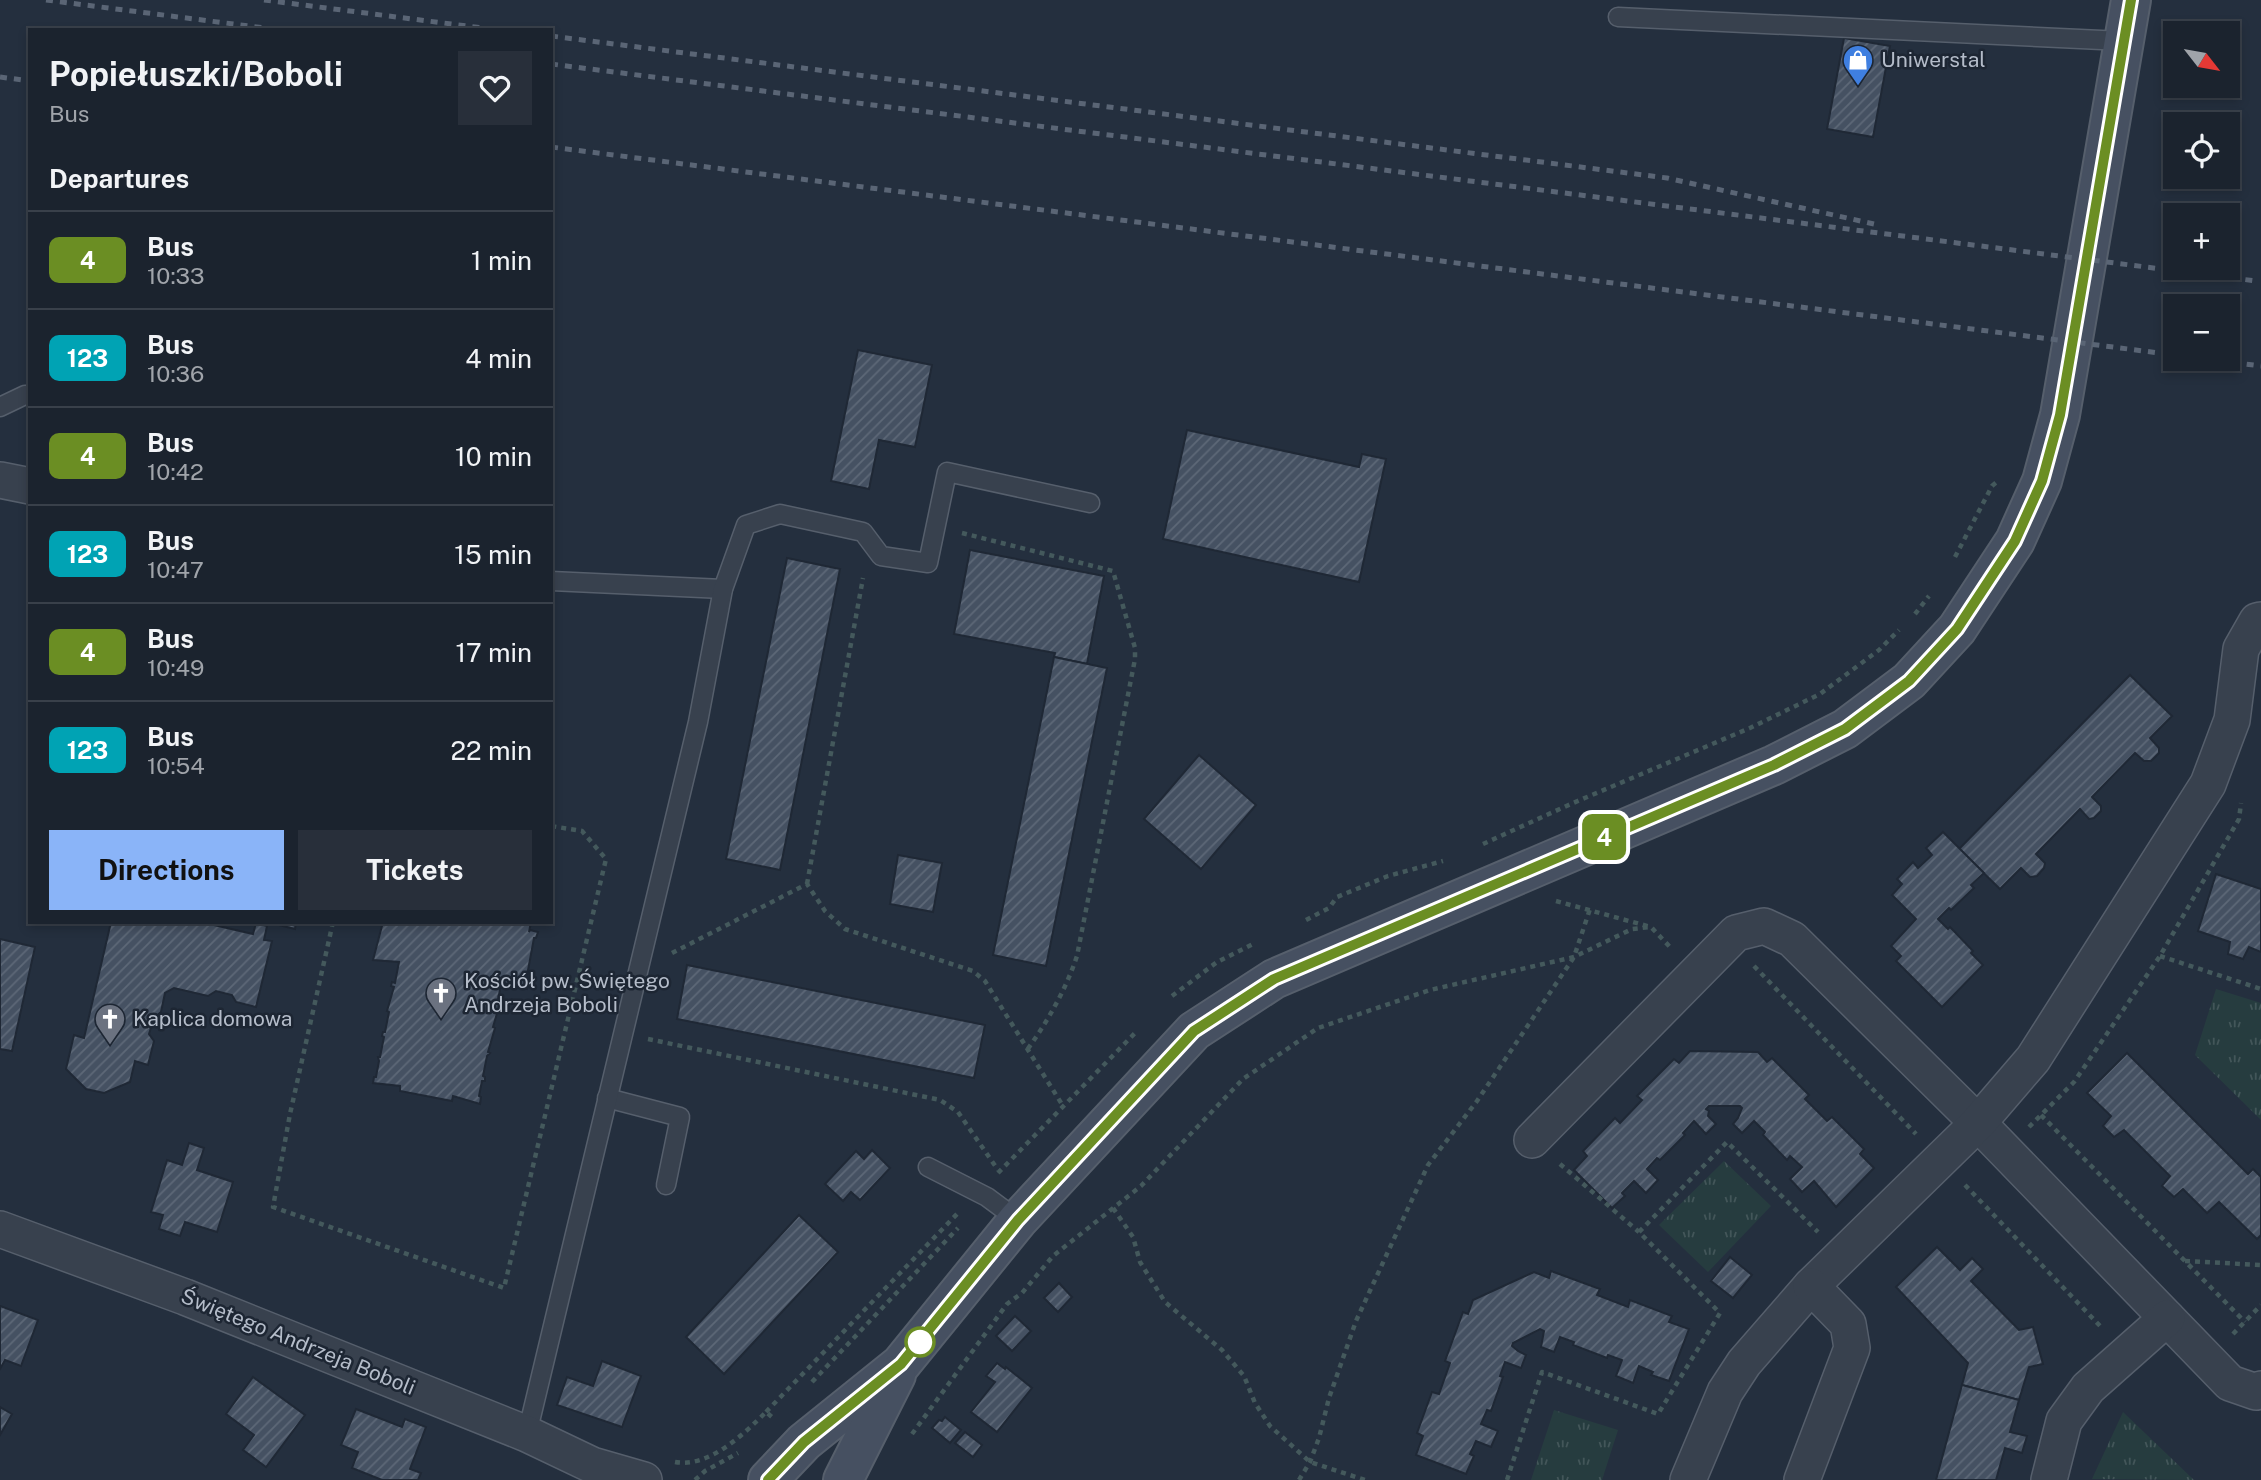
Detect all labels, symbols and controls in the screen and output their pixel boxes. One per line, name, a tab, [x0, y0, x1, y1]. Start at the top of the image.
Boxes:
north arrow	[2163, 21, 2240, 98]
map controls	[2163, 21, 2240, 371]
shop icon: Uniwerstal	[1841, 43, 1875, 87]
place label: Uniwerstal	[1881, 47, 1986, 72]
button: heart	[458, 51, 532, 125]
text: Popiełuszki/Boboli	[49, 55, 343, 93]
text: Bus	[49, 100, 89, 127]
button: locate	[2163, 112, 2240, 189]
text: Departures	[49, 163, 189, 194]
button: +	[2163, 203, 2240, 280]
text: Bus	[147, 231, 194, 262]
text: 1 min	[471, 245, 532, 276]
text: 4	[80, 246, 95, 274]
text: 10:33	[147, 262, 204, 289]
button: −	[2163, 294, 2240, 371]
text: Bus	[147, 329, 194, 360]
text: 4 min	[465, 343, 532, 374]
text: 123	[67, 344, 108, 372]
text: 10:36	[147, 360, 204, 387]
text: Bus	[147, 427, 194, 458]
text: 10 min	[455, 441, 532, 472]
text: 4	[80, 442, 95, 470]
text: 10:42	[147, 458, 204, 485]
text: Bus	[147, 525, 194, 556]
text: 15 min	[454, 539, 532, 570]
text: 123	[67, 540, 108, 568]
text: 10:47	[147, 556, 204, 583]
text: Bus	[147, 623, 194, 654]
text: 17 min	[455, 637, 532, 668]
text: 4	[80, 638, 95, 666]
text: 10:49	[147, 654, 204, 681]
text: Bus	[147, 721, 194, 752]
text: 22 min	[451, 735, 532, 766]
text: 123	[67, 736, 108, 764]
text: 10:54	[147, 752, 205, 779]
line badge: 4	[1581, 814, 1627, 860]
text: 4	[1596, 823, 1612, 851]
button: Directions	[49, 830, 284, 910]
button: Tickets	[298, 830, 532, 910]
place label: Kościół pw. Świętego Andrzeja Boboli	[464, 968, 670, 1017]
church icon: Kościół pw. Świętego Andrzeja Boboli	[424, 976, 458, 1020]
church icon: Kaplica domowa	[93, 1002, 127, 1046]
place label: Kaplica domowa	[133, 1006, 292, 1031]
street label: Świętego Andrzeja Boboli	[177, 1283, 419, 1400]
unlabelled marker	[905, 1327, 935, 1357]

